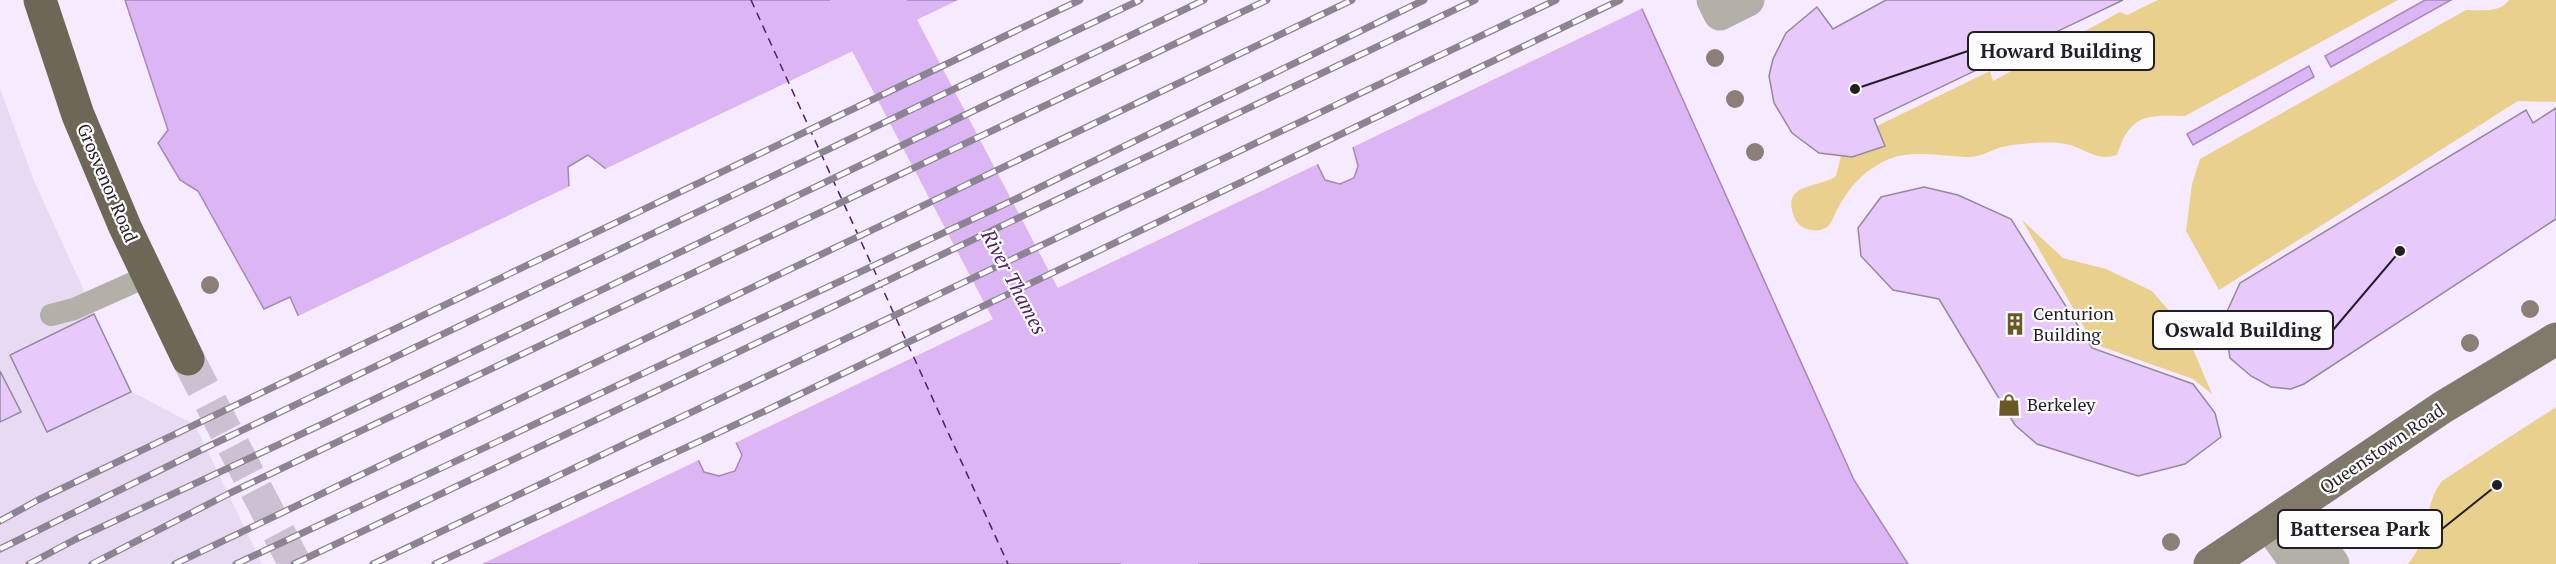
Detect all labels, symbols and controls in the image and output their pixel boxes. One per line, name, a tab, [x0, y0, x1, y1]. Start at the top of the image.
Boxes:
callout: Howard Building	[1968, 32, 2154, 70]
text: Howard Building	[1980, 37, 2142, 64]
street label: Grosvenor Road	[72, 119, 144, 246]
water label: River Thames	[975, 223, 1054, 339]
place label: Centurion Building	[2033, 301, 2114, 346]
building icon: Centurion Building	[2002, 311, 2028, 337]
callout: Oswald Building	[2153, 311, 2333, 349]
text: Oswald Building	[2165, 316, 2322, 343]
shop icon: Berkeley	[1996, 392, 2022, 418]
place label: Berkeley	[2027, 392, 2096, 416]
street label: Queenstown Road	[2315, 398, 2448, 499]
callout: Battersea Park	[2278, 510, 2442, 548]
text: Battersea Park	[2290, 515, 2430, 542]

